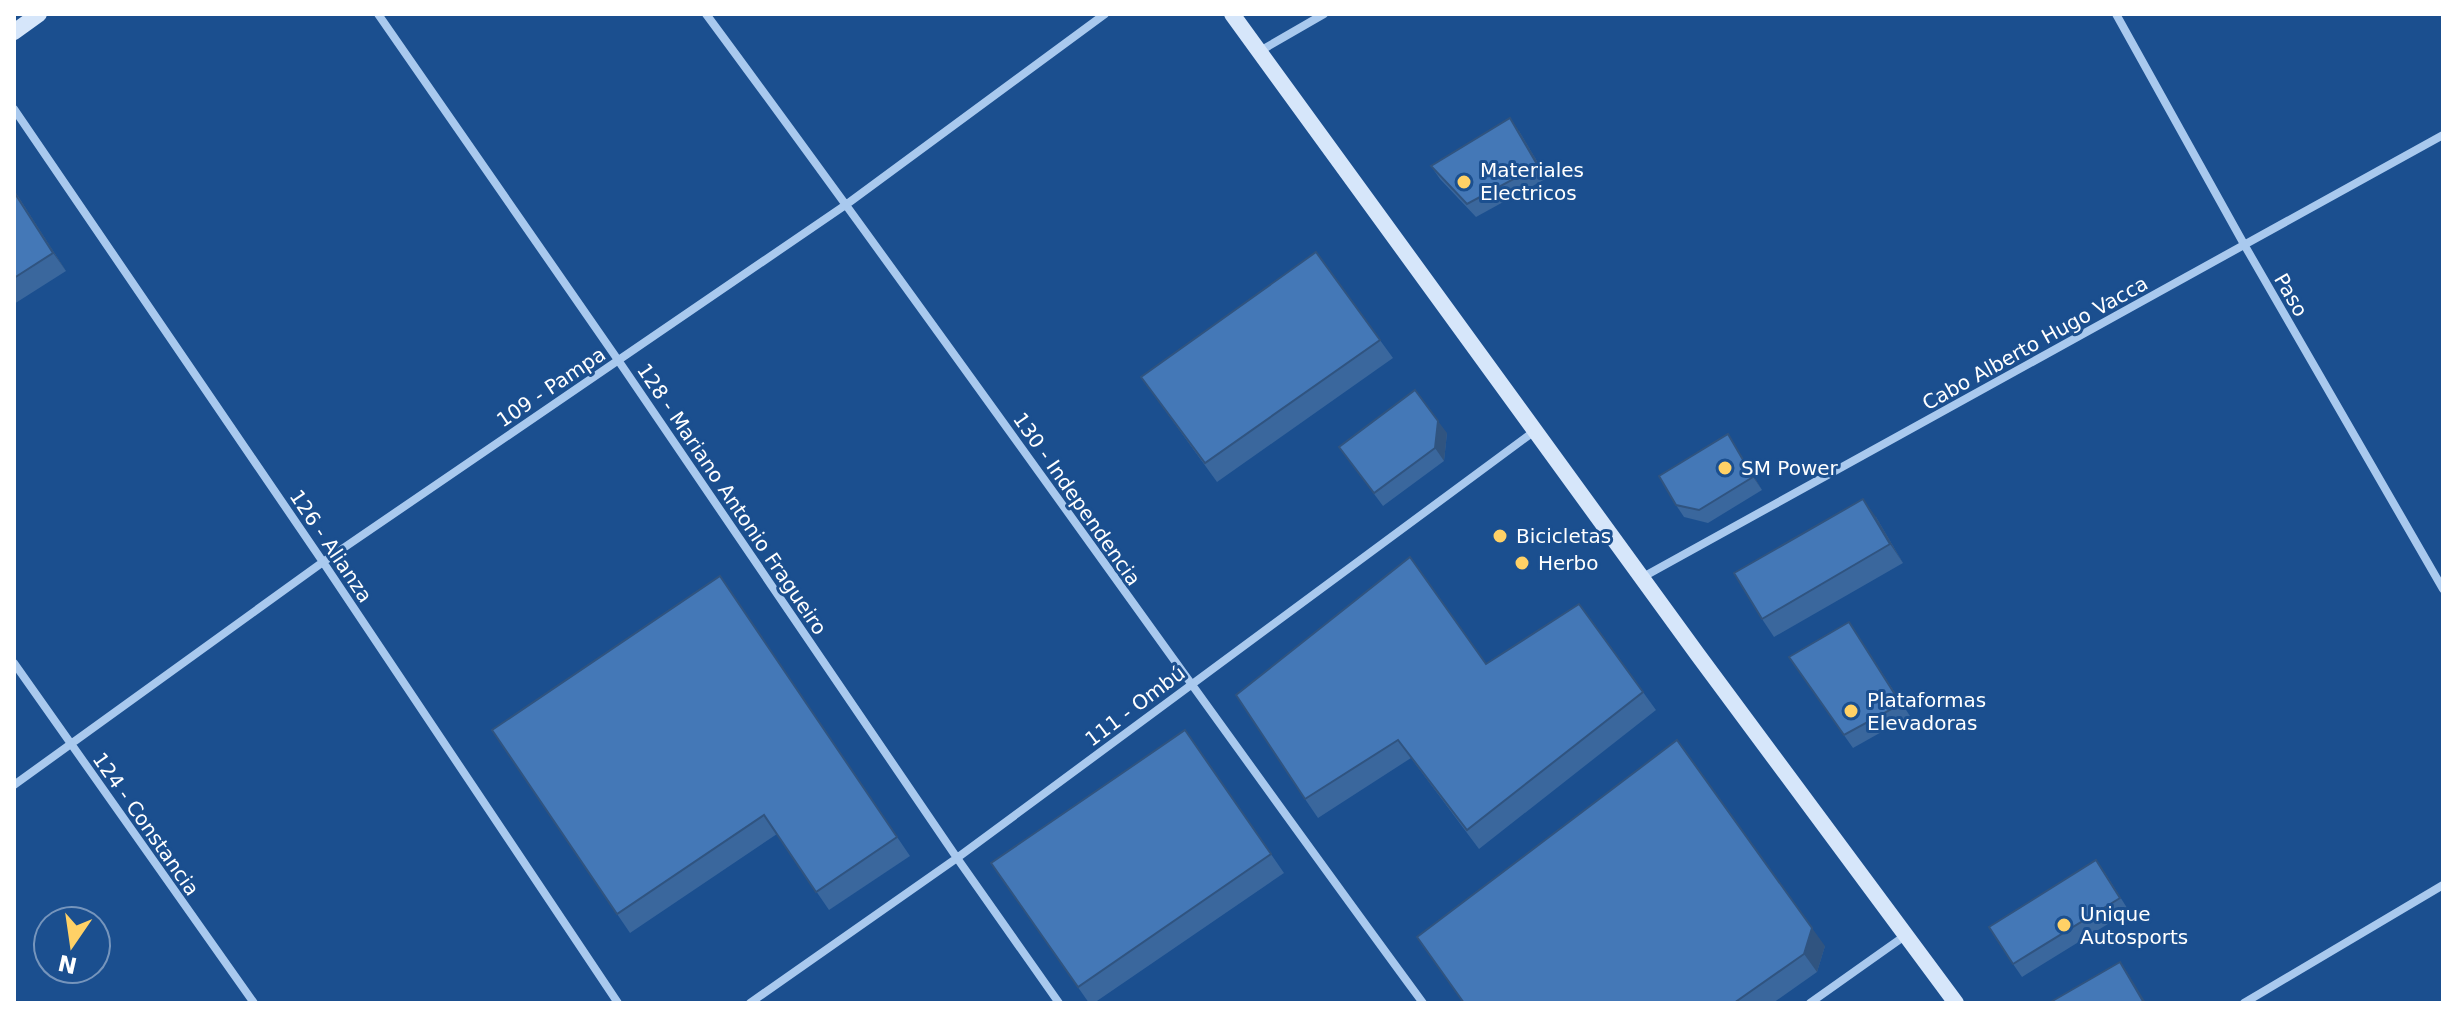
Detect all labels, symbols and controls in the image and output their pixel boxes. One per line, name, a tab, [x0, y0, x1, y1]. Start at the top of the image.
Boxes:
place label: Materiales Electricos	[1480, 158, 1584, 205]
marker: Materiales Electricos	[1455, 173, 1473, 191]
street label: Paso	[2269, 269, 2313, 321]
street label: Cabo Alberto Hugo Vacca	[1918, 271, 2152, 415]
street label: 109 - Pampa	[492, 342, 610, 432]
street label: 128 - Mariano Antonio Fragueiro	[632, 359, 832, 639]
street label: 130 - Independencia	[1008, 408, 1146, 590]
place label: SM Power	[1741, 456, 1839, 480]
marker: SM Power	[1716, 459, 1734, 477]
street label: 126 - Alianza	[285, 485, 377, 607]
place label: Bicicletas	[1516, 524, 1611, 548]
marker: Bicicletas	[1491, 527, 1509, 545]
place label: Herbo	[1538, 551, 1599, 575]
marker: Herbo	[1513, 554, 1531, 572]
street label: 111 - Ombú	[1080, 661, 1190, 751]
place label: Plataformas Elevadoras	[1867, 688, 1986, 735]
marker: Plataformas Elevadoras	[1842, 702, 1860, 720]
street label: 124 - Constancia	[88, 748, 204, 900]
place label: Unique Autosports	[2080, 902, 2188, 949]
north arrow	[32, 905, 112, 985]
marker: Unique Autosports	[2055, 916, 2073, 934]
text: N	[56, 950, 79, 978]

